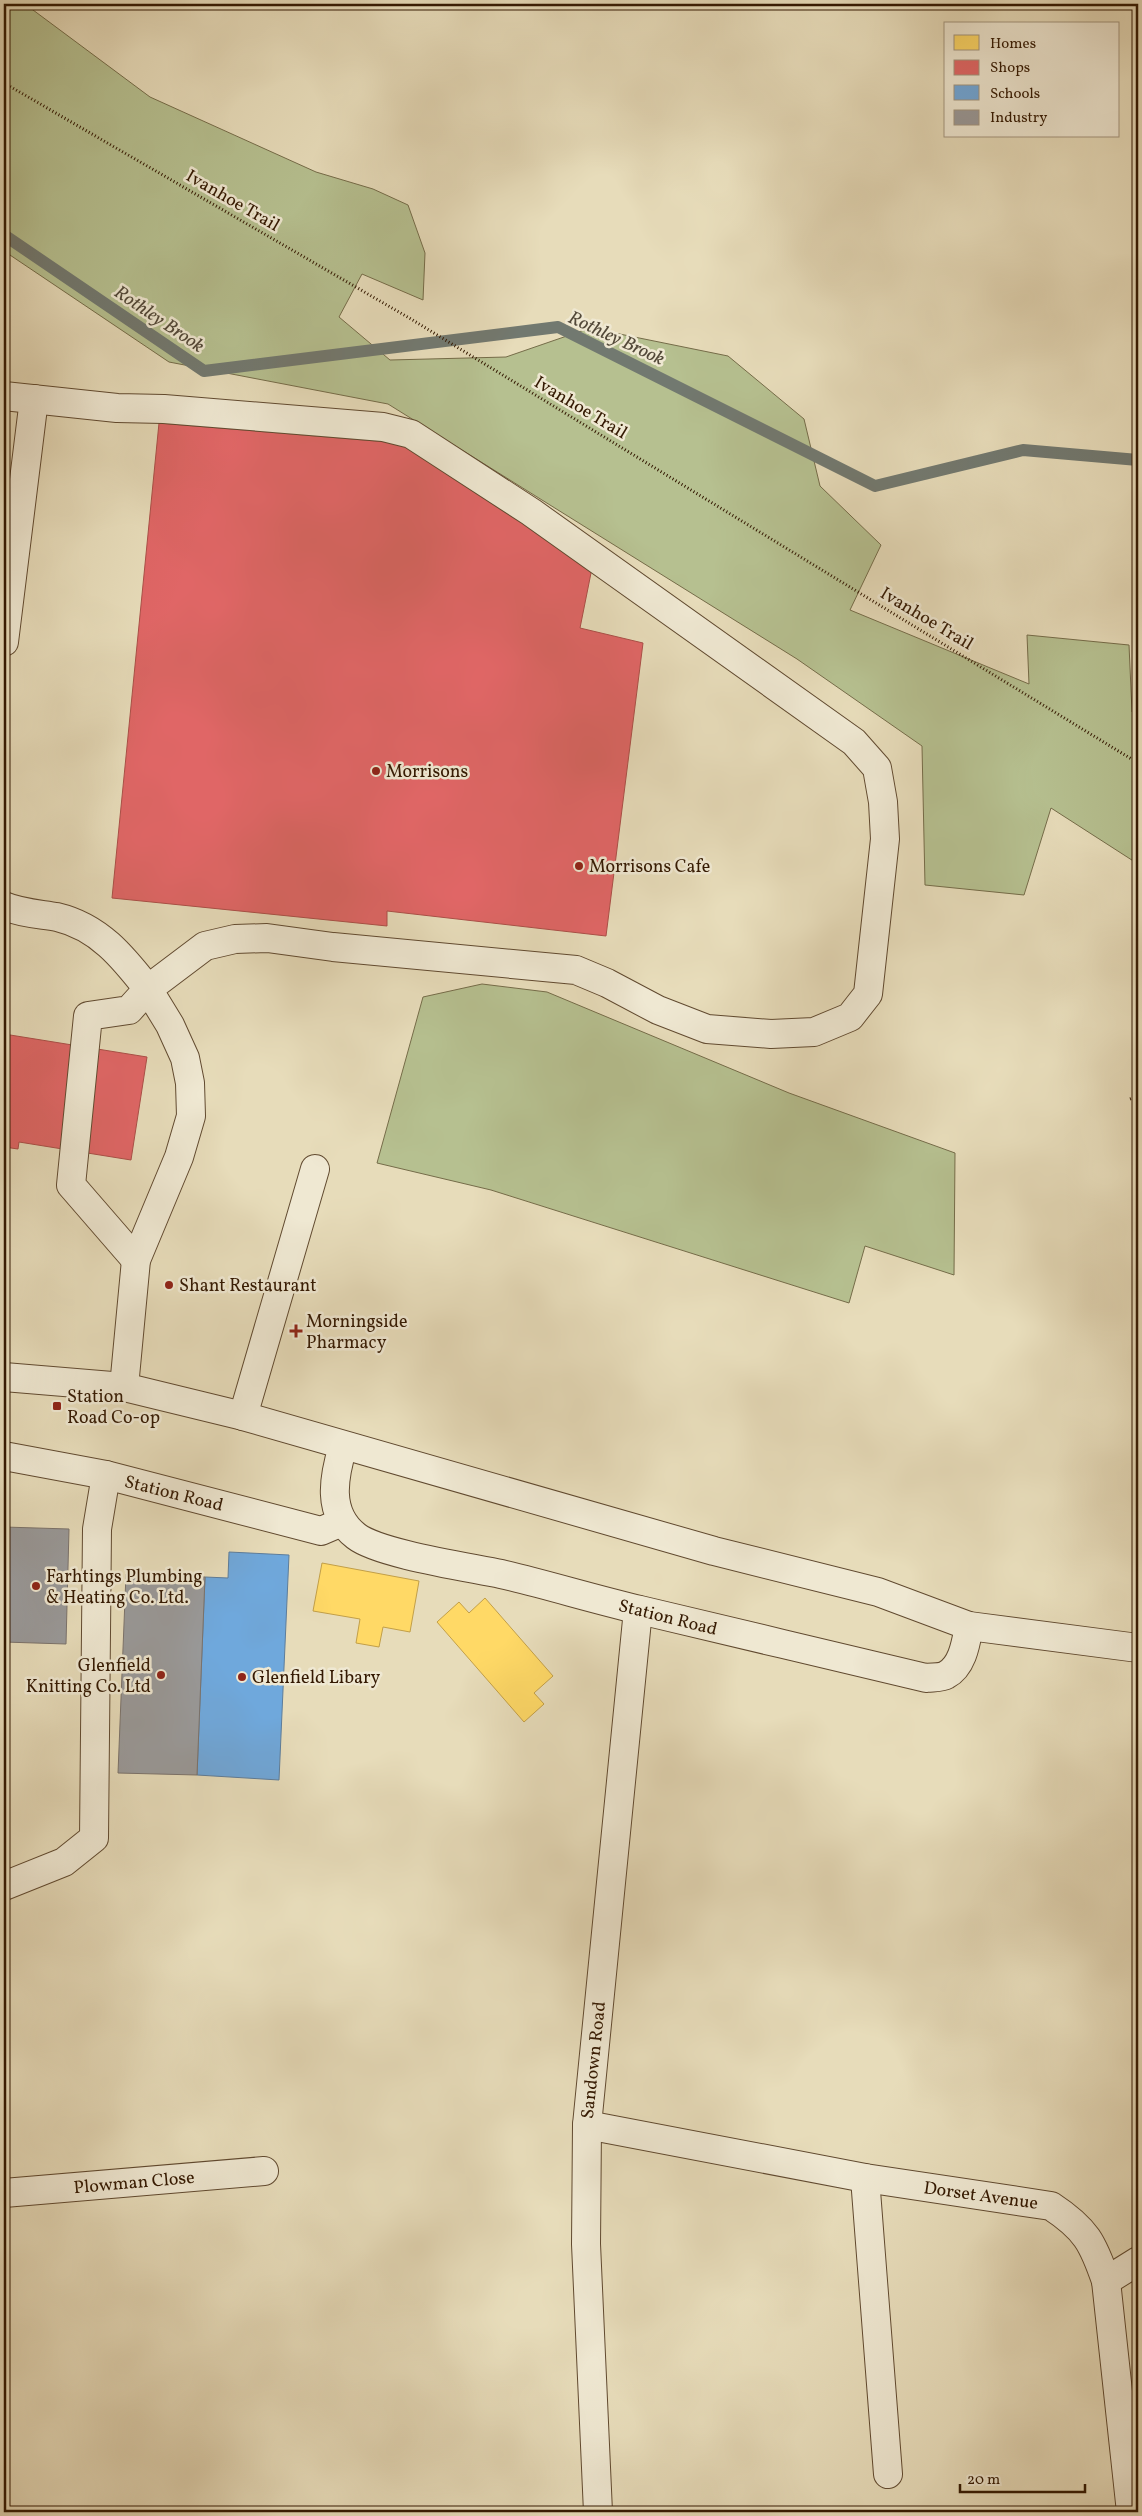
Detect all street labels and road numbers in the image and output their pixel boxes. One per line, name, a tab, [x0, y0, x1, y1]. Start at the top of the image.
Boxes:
street label: Ivanhoe Trail	[181, 164, 284, 238]
street label: Ivanhoe Trail	[529, 371, 631, 446]
street label: Ivanhoe Trail	[875, 582, 977, 657]
street label: Station Road	[121, 1470, 226, 1519]
street label: Station Road	[615, 1594, 720, 1643]
street label: Sandown Road	[576, 2000, 613, 2120]
street label: Plowman Close	[73, 2166, 196, 2201]
street label: Dorset Avenue	[922, 2176, 1040, 2217]

